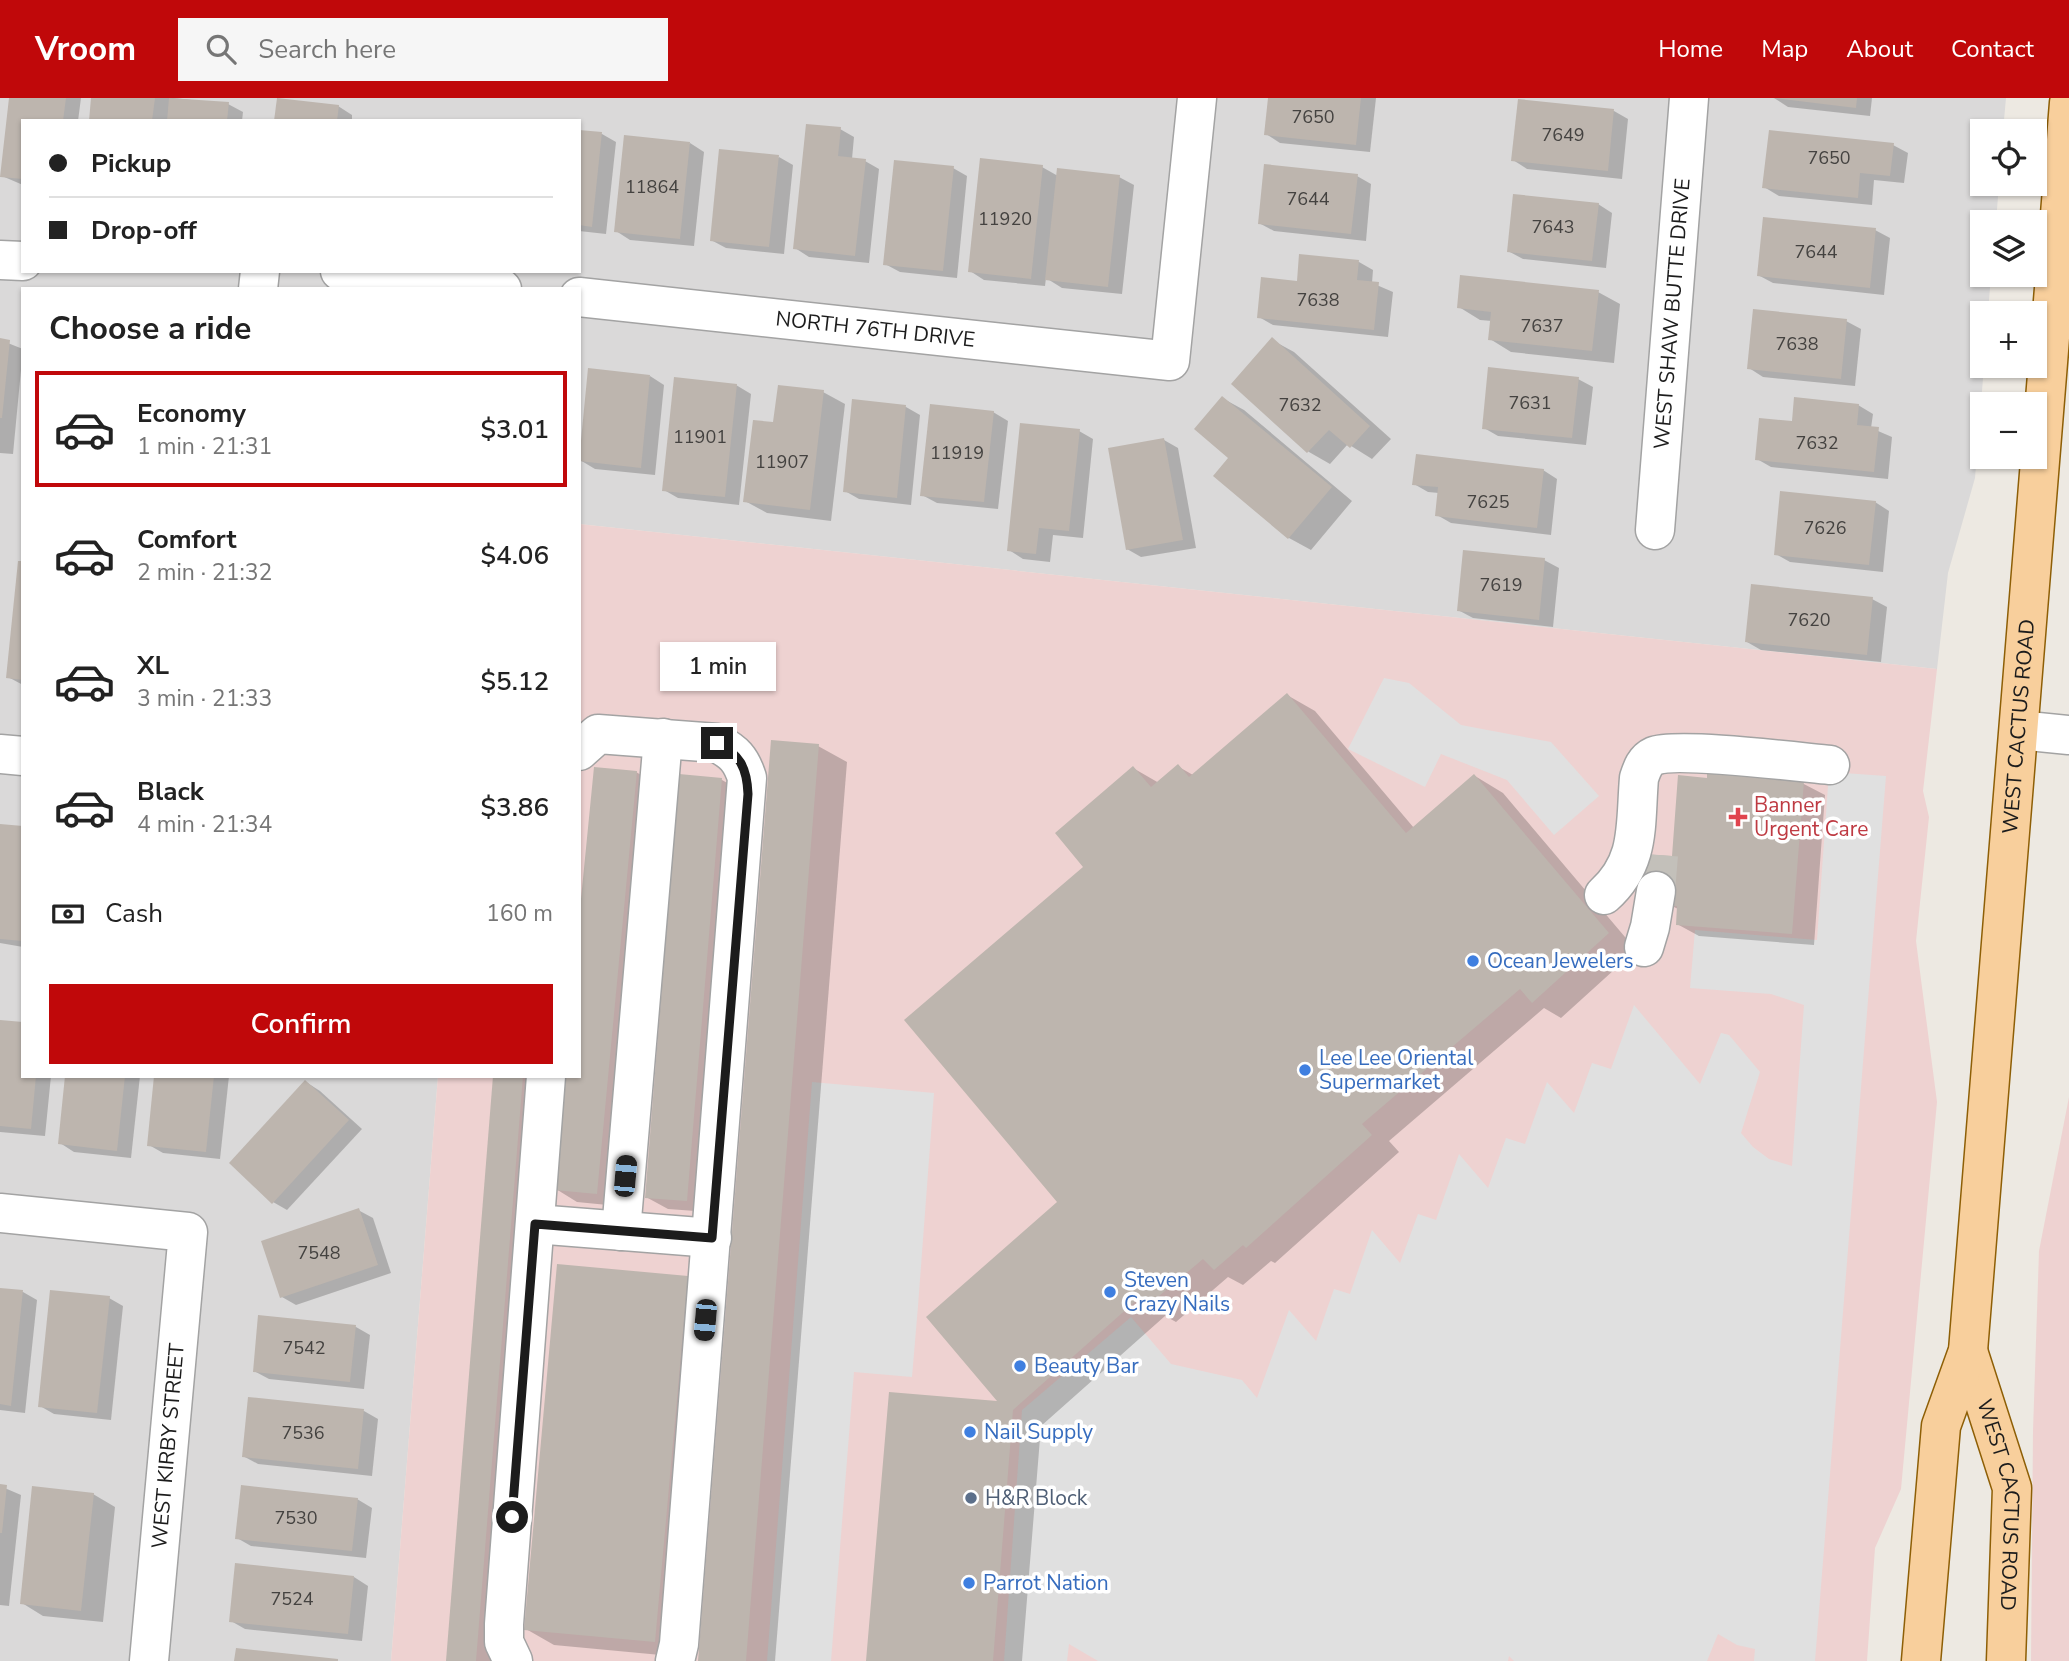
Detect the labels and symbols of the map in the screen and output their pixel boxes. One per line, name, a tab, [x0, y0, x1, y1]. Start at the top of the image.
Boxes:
house number: 7650	[1291, 105, 1335, 129]
house number: 7649	[1541, 123, 1585, 147]
house number: 7650	[1807, 146, 1851, 170]
house number: 11864	[625, 175, 679, 199]
street label: WEST SHAW BUTTE DRIVE	[1647, 177, 1697, 450]
house number: 7644	[1286, 187, 1330, 211]
house number: 11920	[978, 207, 1032, 231]
house number: 7643	[1531, 215, 1575, 239]
house number: 7644	[1794, 240, 1838, 264]
house number: 7638	[1296, 288, 1340, 312]
street label: NORTH 76TH DRIVE	[774, 304, 976, 354]
house number: 7637	[1520, 314, 1564, 338]
house number: 7638	[1775, 332, 1819, 356]
house number: 7631	[1508, 391, 1552, 415]
house number: 7632	[1278, 393, 1322, 417]
house number: 11901	[673, 425, 727, 449]
house number: 7632	[1795, 431, 1839, 455]
house number: 11919	[930, 441, 984, 465]
house number: 11907	[755, 450, 809, 474]
house number: 7625	[1466, 490, 1510, 514]
house number: 7626	[1803, 516, 1847, 540]
house number: 7619	[1479, 573, 1523, 597]
house number: 7620	[1787, 608, 1831, 632]
street label: WEST CACTUS ROAD	[1996, 618, 2041, 835]
callout: 1 min	[659, 642, 775, 690]
route end	[701, 727, 733, 759]
place label: Banner Urgent Care	[1754, 791, 1868, 843]
marker: Banner Urgent Care	[1728, 807, 1748, 827]
place label: Ocean Jewelers	[1487, 947, 1634, 975]
marker: Ocean Jewelers	[1465, 953, 1481, 969]
place label: Lee Lee Oriental Supermarket	[1319, 1044, 1474, 1096]
marker: Lee Lee Oriental Supermarket	[1297, 1062, 1313, 1078]
car	[613, 1154, 638, 1198]
house number: 7548	[297, 1241, 341, 1265]
place label: Steven Crazy Nails	[1124, 1266, 1230, 1318]
marker: Steven Crazy Nails	[1102, 1284, 1118, 1300]
car	[693, 1298, 718, 1342]
house number: 7542	[282, 1336, 326, 1360]
street label: WEST KIRBY STREET	[145, 1342, 191, 1550]
place label: Beauty Bar	[1034, 1352, 1139, 1380]
marker: Beauty Bar	[1012, 1358, 1028, 1374]
street label: WEST CACTUS ROAD	[1970, 1395, 2026, 1611]
place label: Nail Supply	[984, 1418, 1093, 1446]
house number: 7536	[281, 1421, 325, 1445]
marker: Nail Supply	[962, 1424, 978, 1440]
place label: H&R Block	[985, 1484, 1088, 1512]
marker: H&R Block	[963, 1490, 979, 1506]
route start	[496, 1501, 528, 1533]
house number: 7530	[274, 1506, 318, 1530]
place label: Parrot Nation	[983, 1569, 1109, 1597]
marker: Parrot Nation	[961, 1575, 977, 1591]
house number: 7524	[270, 1587, 314, 1611]

